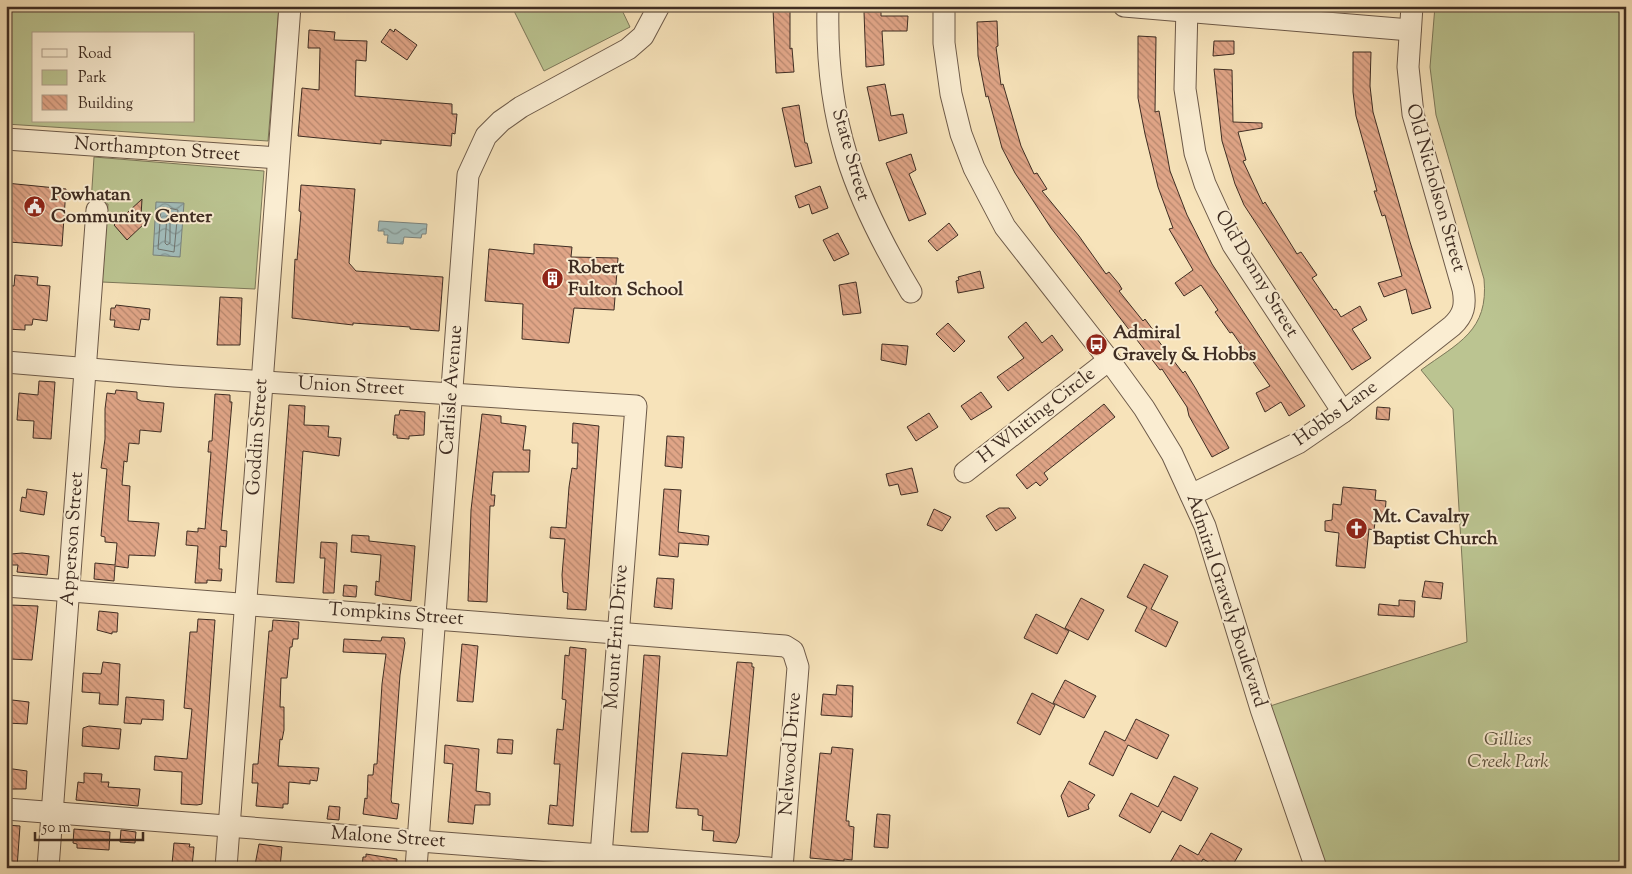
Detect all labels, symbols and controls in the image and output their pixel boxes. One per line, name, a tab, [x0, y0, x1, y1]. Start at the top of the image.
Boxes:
legend	[32, 32, 195, 122]
text: Road	[78, 44, 112, 65]
text: Park	[78, 68, 107, 89]
text: Building	[78, 94, 133, 115]
street label: Old Nicholson Street	[1398, 101, 1472, 276]
street label: State Street	[824, 106, 876, 205]
street label: Northampton Street	[73, 131, 241, 169]
place label: Powhatan Community Center	[51, 182, 213, 231]
public building icon: Powhatan Community Center	[23, 194, 47, 218]
street label: Old Denny Street	[1207, 205, 1305, 343]
place label: Robert Fulton School	[568, 255, 684, 304]
building icon: Robert Fulton School	[540, 267, 564, 291]
place label: Admiral Gravely & Hobbs	[1113, 320, 1257, 369]
street label: Carlisle Avenue	[434, 324, 470, 456]
bus stop icon: Admiral Gravely & Hobbs	[1085, 332, 1109, 356]
street label: H Whiting Circle	[972, 361, 1102, 471]
street label: Union Street	[297, 371, 406, 403]
street label: Hobbs Lane	[1289, 374, 1383, 454]
street label: Goddin Street	[240, 377, 276, 496]
street label: Apperson Street	[55, 471, 91, 607]
street label: Admiral Gravely Boulevard	[1179, 491, 1273, 711]
place label: Mt. Cavalry Baptist Church	[1373, 504, 1499, 553]
church icon: Mt. Cavalry Baptist Church	[1345, 516, 1369, 540]
street label: Mount Erin Drive	[598, 564, 636, 710]
street label: Tompkins Street	[327, 597, 465, 633]
street label: Nelwood Drive	[773, 691, 809, 817]
park label: Gillies Creek Park	[1467, 727, 1549, 776]
scale bar	[35, 809, 142, 841]
text: 50 m	[41, 818, 71, 839]
street label: Malone Street	[330, 821, 447, 856]

